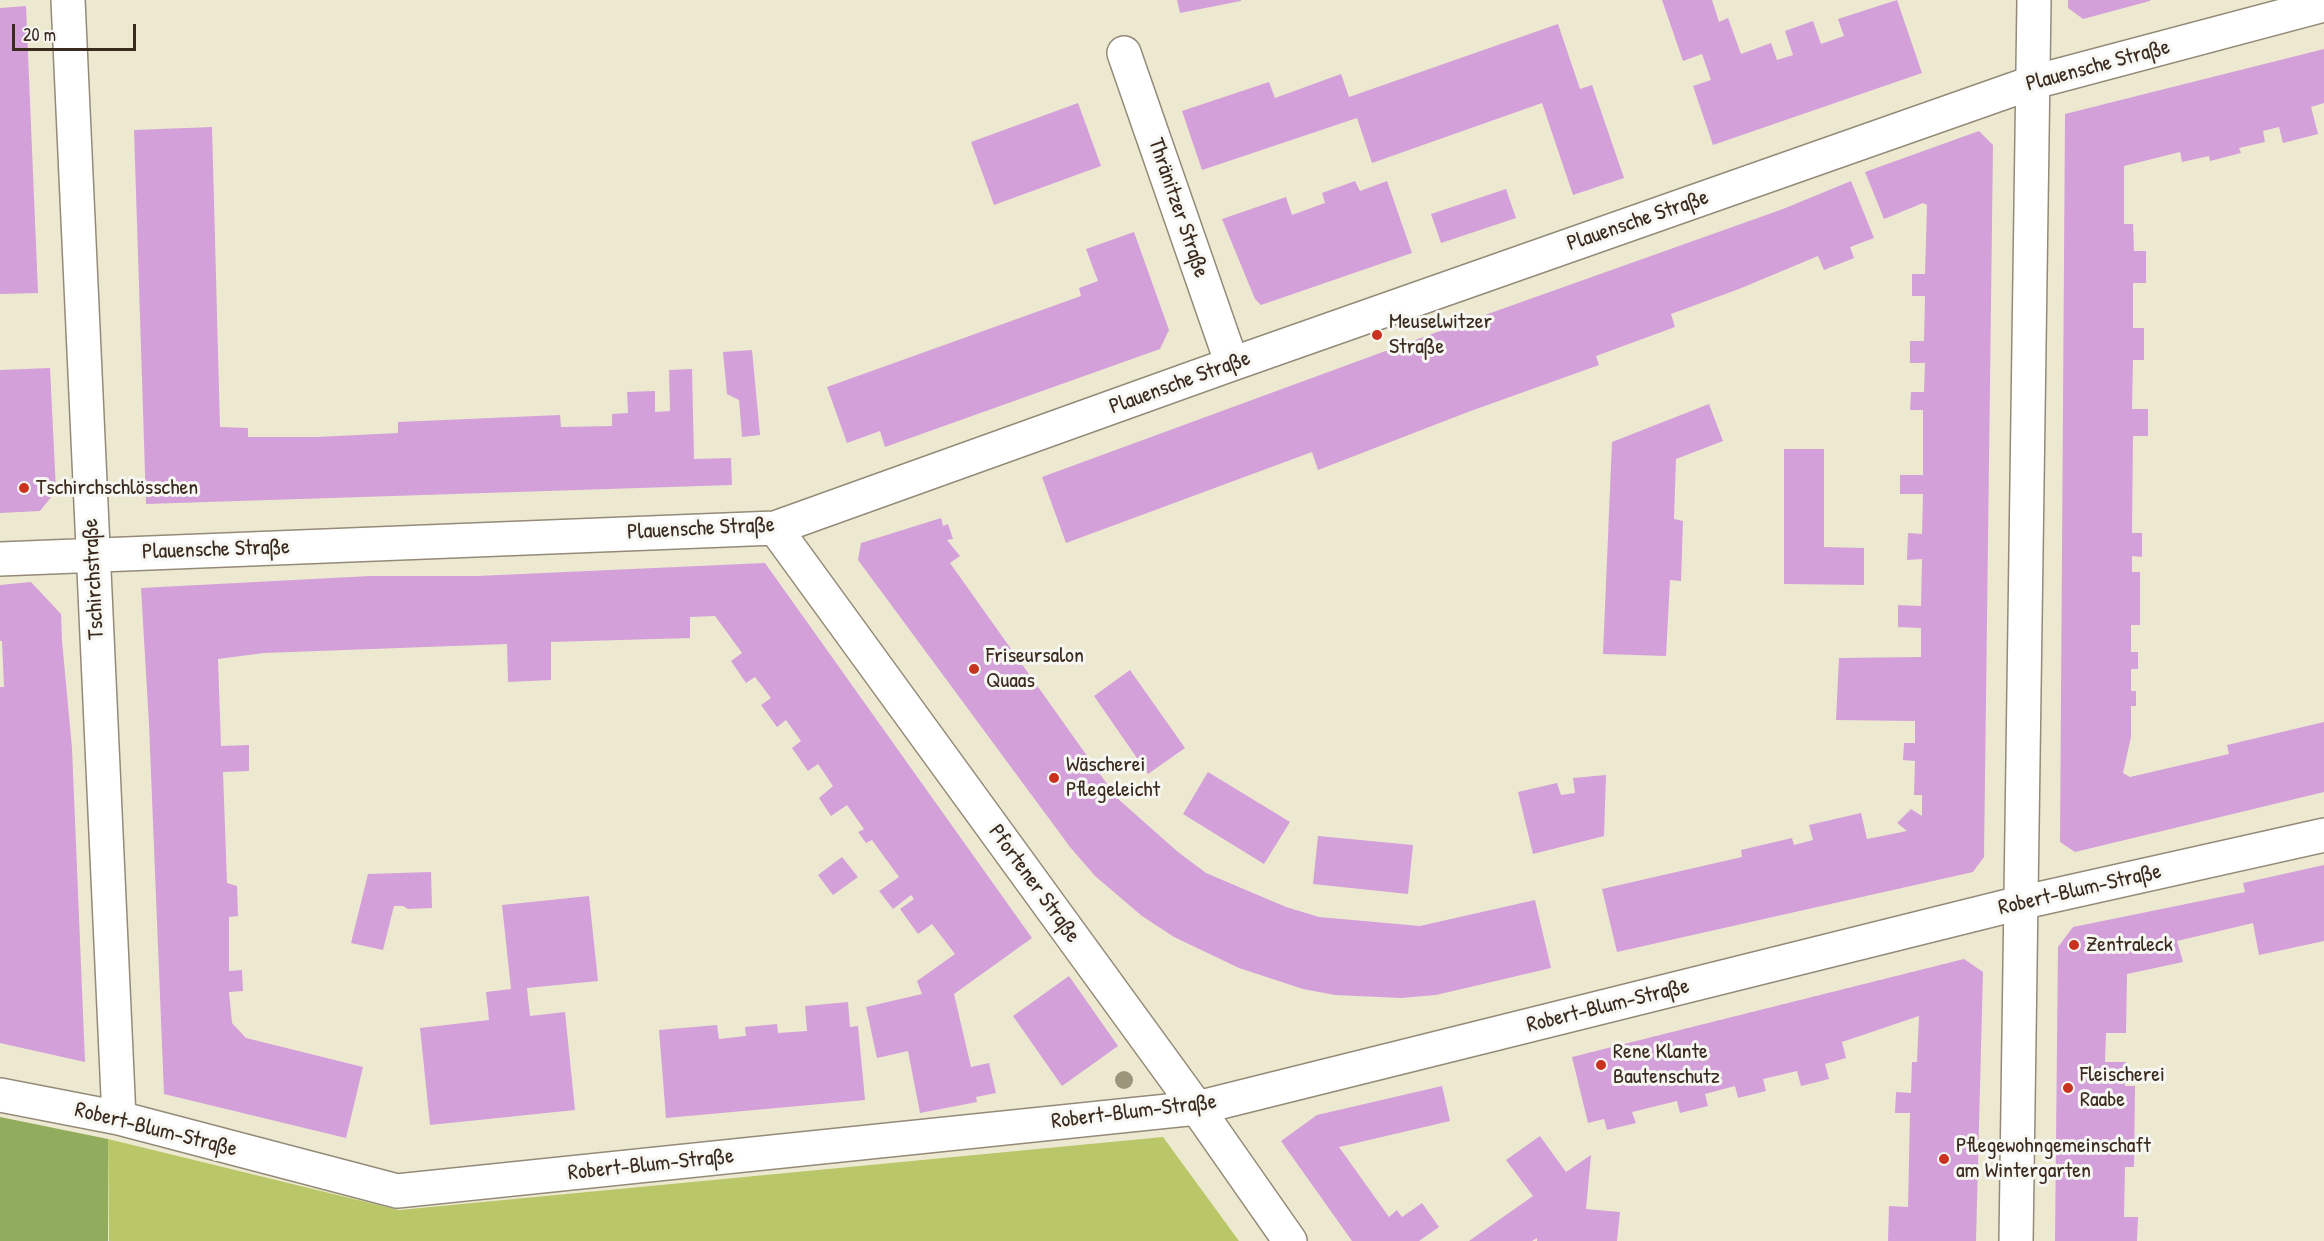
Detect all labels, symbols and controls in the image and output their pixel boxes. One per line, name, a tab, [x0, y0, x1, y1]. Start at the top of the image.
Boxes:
scale bar	[15, 12, 140, 50]
text: 20 m	[23, 22, 56, 47]
street label: Plauensche Straße	[2023, 34, 2173, 98]
street label: Thränitzer Straße	[1142, 135, 1214, 281]
street label: Plauensche Straße	[1564, 184, 1712, 258]
place label: Meuselwitzer Straße	[1389, 309, 1492, 360]
marker: Meuselwitzer Straße	[1370, 328, 1384, 342]
street label: Plauensche Straße	[1106, 345, 1254, 421]
place label: Tschirchschlösschen	[36, 475, 198, 501]
marker: Tschirchschlösschen	[17, 481, 31, 495]
street label: Plauensche Straße	[627, 512, 775, 546]
street label: Tschirchstraße	[78, 518, 110, 640]
street label: Plauensche Straße	[142, 534, 290, 566]
place label: Friseursalon Quaas	[986, 643, 1084, 694]
marker: Friseursalon Quaas	[967, 662, 981, 676]
place label: Wäscherei Pflegeleicht	[1066, 752, 1160, 804]
marker: Wäscherei Pflegeleicht	[1047, 771, 1061, 785]
street label: Pfortener Straße	[982, 820, 1086, 948]
street label: Robert-Blum-Straße	[1996, 858, 2164, 922]
place label: Zentraleck	[2086, 932, 2173, 958]
marker: Zentraleck	[2067, 938, 2081, 952]
street label: Robert-Blum-Straße	[1524, 973, 1692, 1039]
place label: Rene Klante Bautenschutz	[1613, 1039, 1720, 1090]
marker: Rene Klante Bautenschutz	[1594, 1058, 1608, 1072]
place label: Fleischerei Raabe	[2080, 1062, 2165, 1114]
marker: Fleischerei Raabe	[2061, 1081, 2075, 1095]
street label: Robert-Blum-Straße	[1050, 1089, 1218, 1135]
street label: Robert-Blum-Straße	[72, 1097, 240, 1163]
place label: Pflegewohngemeinschaft am Wintergarten	[1956, 1133, 2151, 1184]
street label: Robert-Blum-Straße	[567, 1143, 735, 1187]
marker: Pflegewohngemeinschaft am Wintergarten	[1937, 1152, 1951, 1166]

